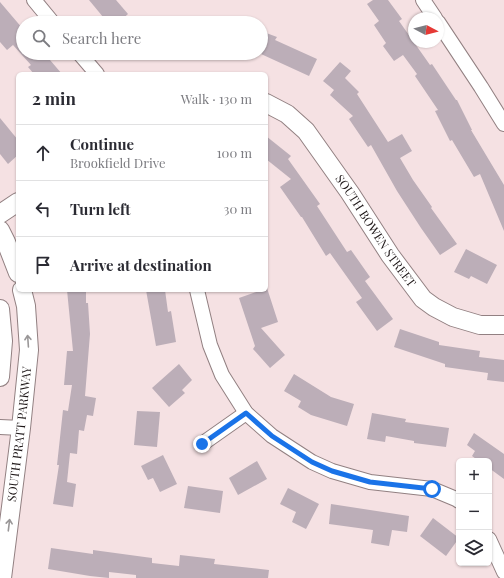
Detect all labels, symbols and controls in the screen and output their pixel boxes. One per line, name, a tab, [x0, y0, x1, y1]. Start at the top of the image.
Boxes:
north arrow	[408, 12, 444, 48]
search box	[16, 16, 268, 60]
icon: search	[30, 27, 52, 49]
text: Search here	[62, 28, 141, 48]
text: 2 min	[32, 87, 76, 109]
text: Walk · 130 m	[181, 90, 252, 107]
text: Continue	[70, 134, 134, 154]
icon: ahead	[32, 142, 54, 164]
text: 100 m	[217, 144, 252, 161]
text: Brookfield Drive	[70, 154, 166, 171]
street label: SOUTH BOWEN STREET	[332, 171, 421, 290]
icon: left	[32, 198, 54, 220]
text: Turn left	[70, 199, 131, 219]
text: 30 m	[224, 200, 252, 217]
icon: arrive	[32, 254, 54, 276]
text: Arrive at destination	[70, 255, 212, 275]
one-way arrow	[25, 335, 32, 348]
street label: SOUTH PRATT PARKWAY	[3, 365, 34, 503]
route end	[193, 435, 211, 453]
map controls	[456, 458, 492, 566]
button: +	[456, 458, 492, 494]
route start	[423, 480, 441, 498]
button: −	[456, 494, 492, 530]
one-way arrow	[5, 519, 13, 532]
button: layers	[456, 530, 492, 566]

